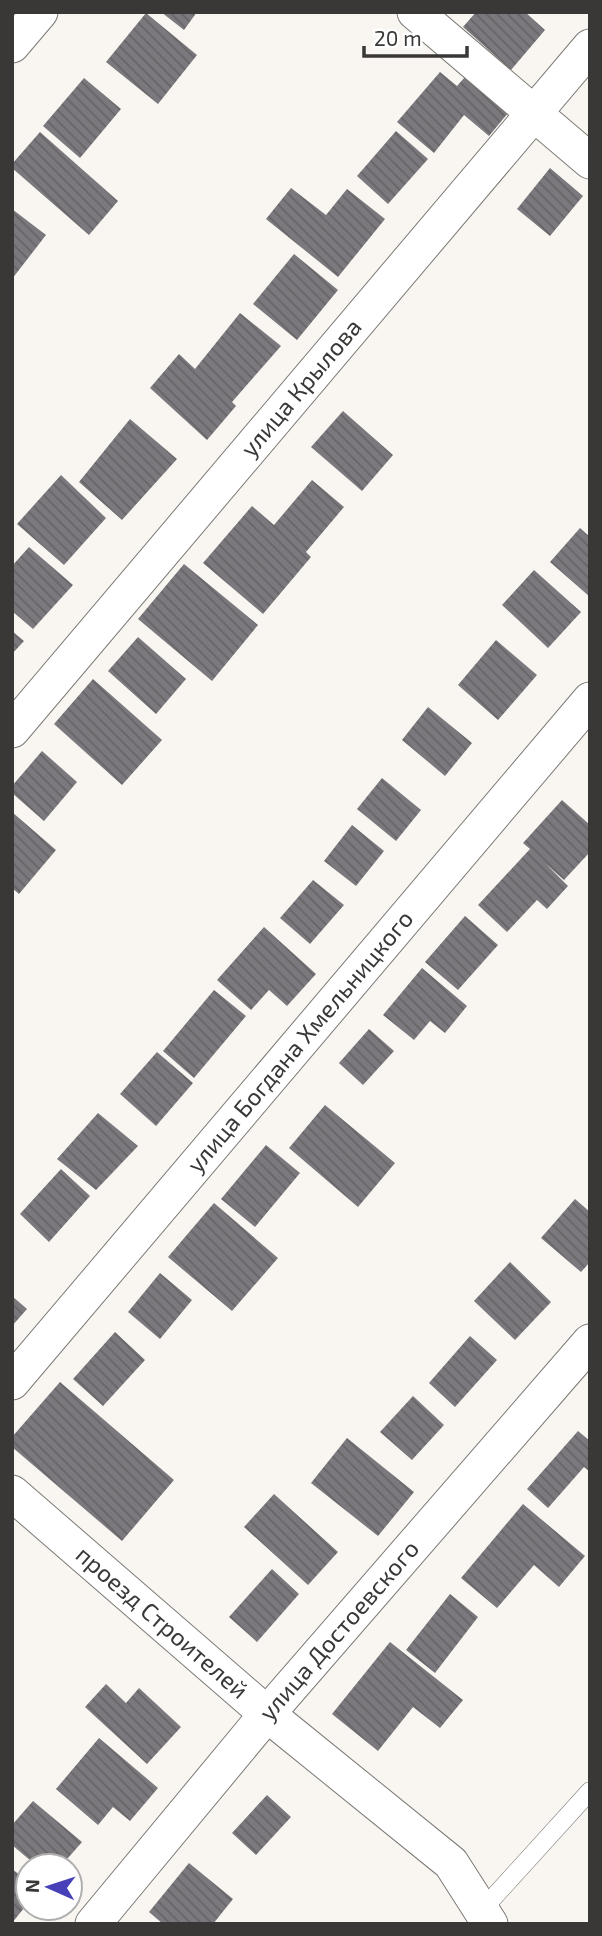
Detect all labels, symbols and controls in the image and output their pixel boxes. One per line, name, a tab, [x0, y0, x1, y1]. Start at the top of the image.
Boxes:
scale bar	[364, 14, 467, 58]
text: 20 m	[374, 25, 422, 50]
street label: улица Крылова	[234, 312, 367, 463]
street label: улица Богдана Хмельницкого	[180, 904, 418, 1178]
street label: улица Достоевского	[252, 1534, 424, 1726]
street label: проезд Строителей	[71, 1539, 255, 1704]
north arrow	[14, 1852, 84, 1922]
text: N	[20, 1879, 43, 1894]

